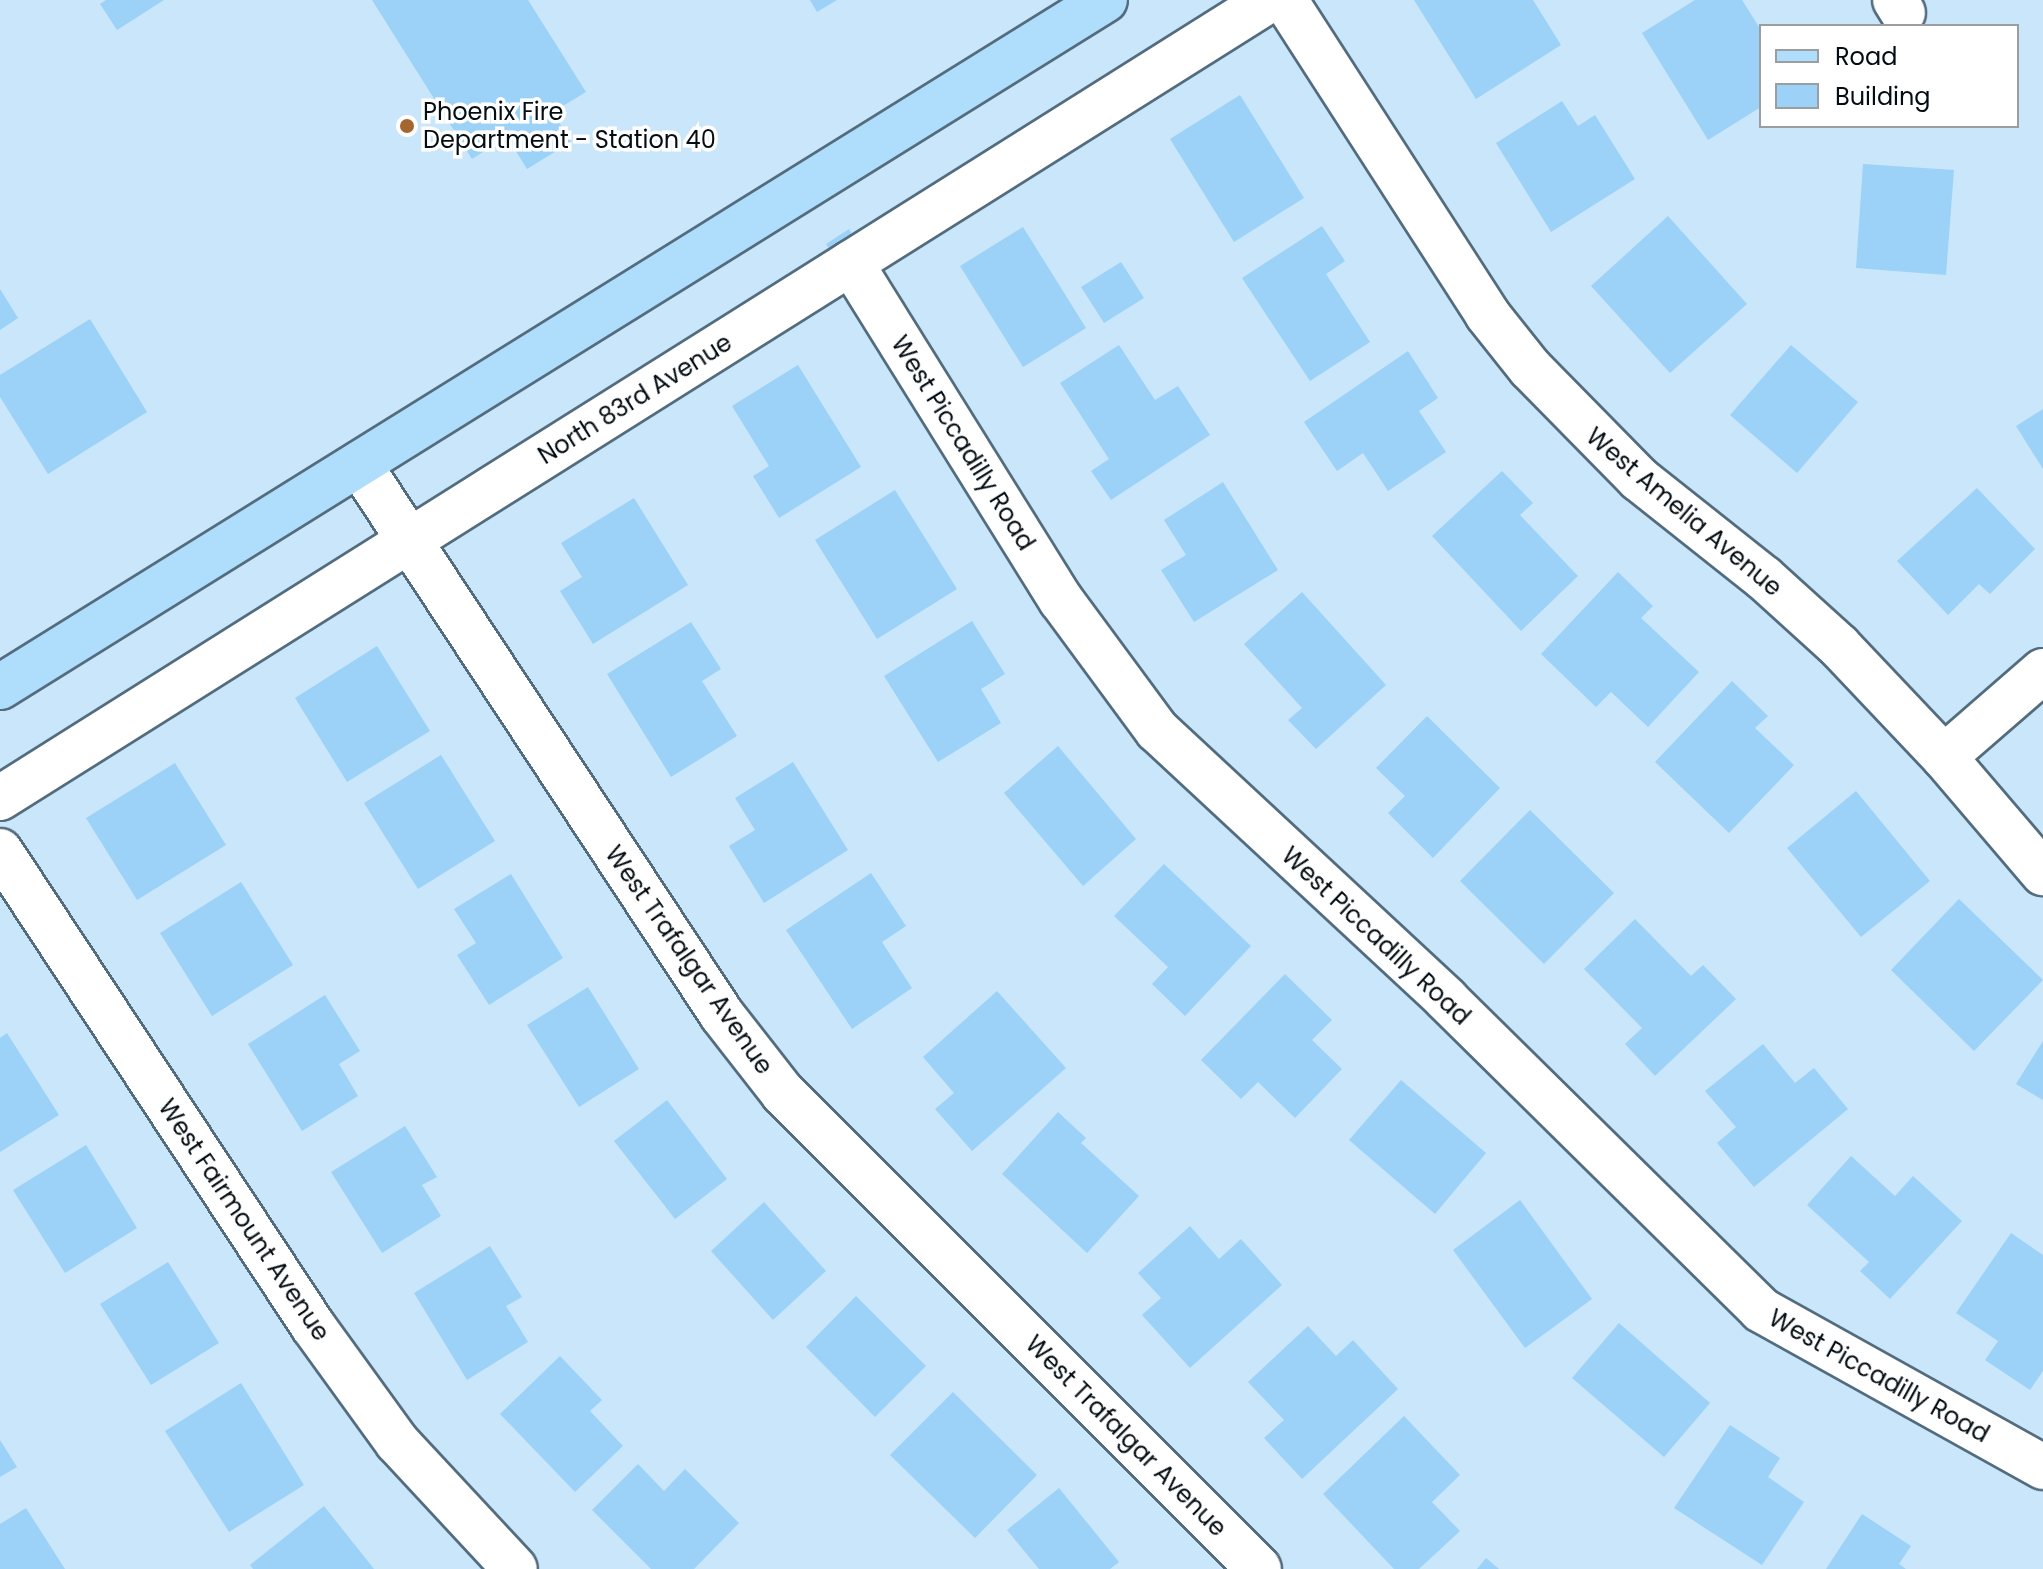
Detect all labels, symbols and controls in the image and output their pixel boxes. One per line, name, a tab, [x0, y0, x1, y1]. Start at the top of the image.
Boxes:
legend	[1759, 24, 2019, 128]
text: Road	[1835, 40, 1897, 73]
text: Building	[1835, 80, 1931, 113]
place label: Phoenix Fire Department - Station 40	[423, 98, 716, 154]
marker: Phoenix Fire Department - Station 40	[398, 117, 416, 135]
street label: North 83rd Avenue	[533, 328, 737, 470]
street label: West Piccadilly Road	[885, 330, 1041, 556]
street label: West Amelia Avenue	[1580, 422, 1788, 602]
street label: West Trafalgar Avenue	[599, 840, 779, 1080]
street label: West Piccadilly Road	[1276, 841, 1476, 1031]
street label: West Fairmount Avenue	[152, 1094, 336, 1346]
street label: West Piccadilly Road	[1764, 1303, 1994, 1449]
street label: West Trafalgar Avenue	[1020, 1330, 1232, 1542]

